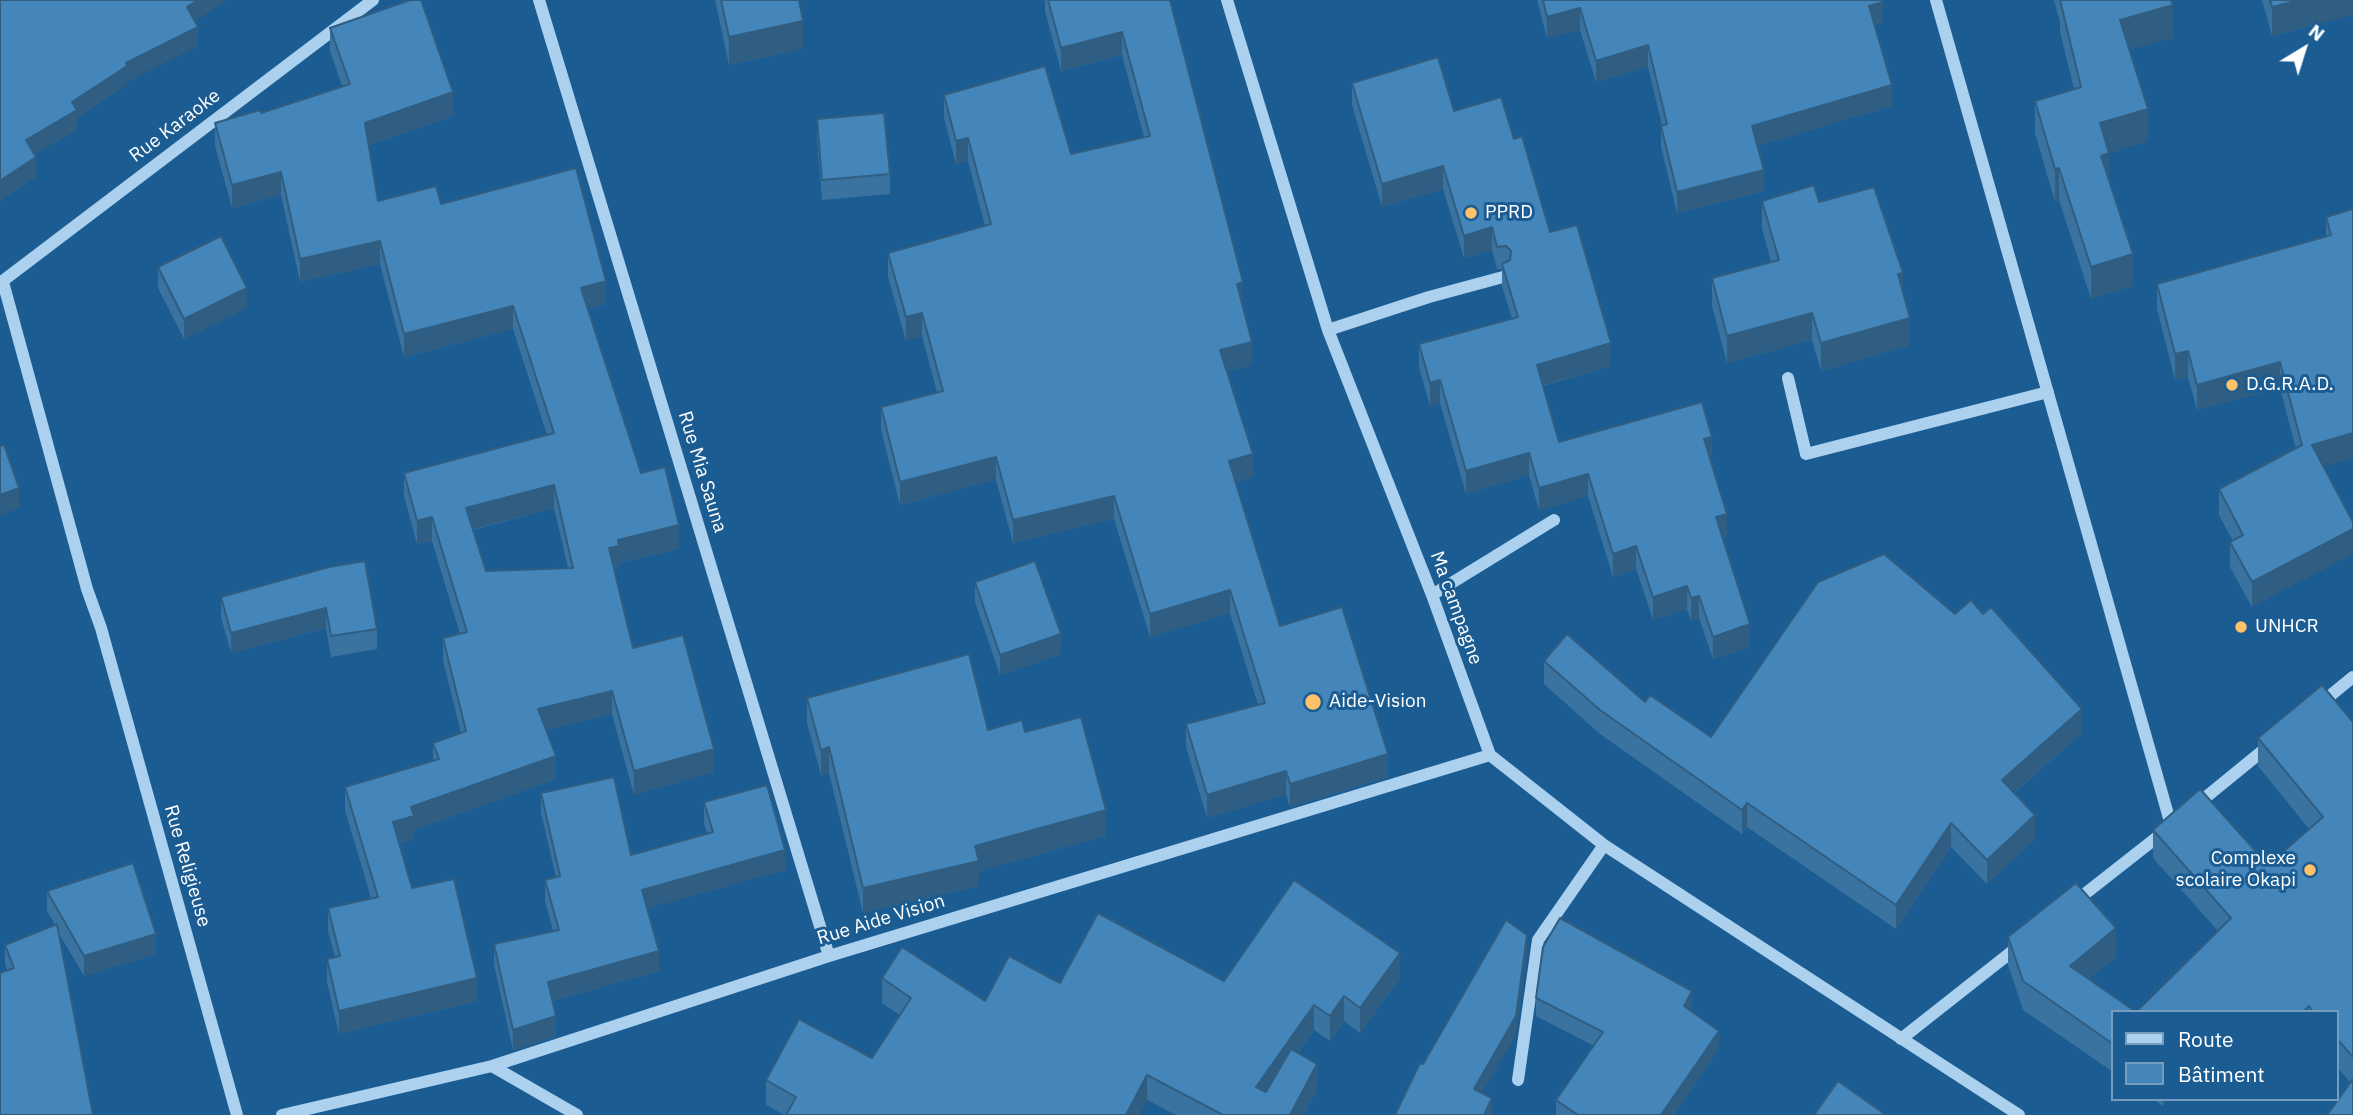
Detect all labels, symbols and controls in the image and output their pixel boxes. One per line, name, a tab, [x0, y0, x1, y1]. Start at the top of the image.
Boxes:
north arrow	[2269, 14, 2339, 84]
text: N	[2304, 19, 2330, 46]
street label: Rue Karaoke	[125, 85, 225, 167]
place label: PPRD	[1485, 202, 1533, 224]
marker: PPRD	[1463, 205, 1479, 221]
place label: D.G.R.A.D.	[2246, 374, 2334, 396]
marker: D.G.R.A.D.	[2224, 377, 2240, 393]
street label: Rue Mia Sauna	[673, 409, 731, 535]
street label: Ma campagne	[1425, 548, 1487, 668]
place label: UNHCR	[2255, 616, 2319, 638]
marker: UNHCR	[2233, 619, 2249, 635]
place label: Aide-Vision	[1329, 691, 1426, 713]
marker: Aide-Vision	[1303, 692, 1323, 712]
street label: Rue Religieuse	[159, 802, 215, 930]
place label: Complexe scolaire Okapi	[2176, 848, 2296, 892]
marker: Complexe scolaire Okapi	[2302, 862, 2318, 878]
street label: Rue Aide Vision	[814, 890, 948, 950]
legend	[2112, 1010, 2339, 1101]
text: Route	[2178, 1025, 2234, 1053]
text: Bâtiment	[2178, 1060, 2265, 1088]

